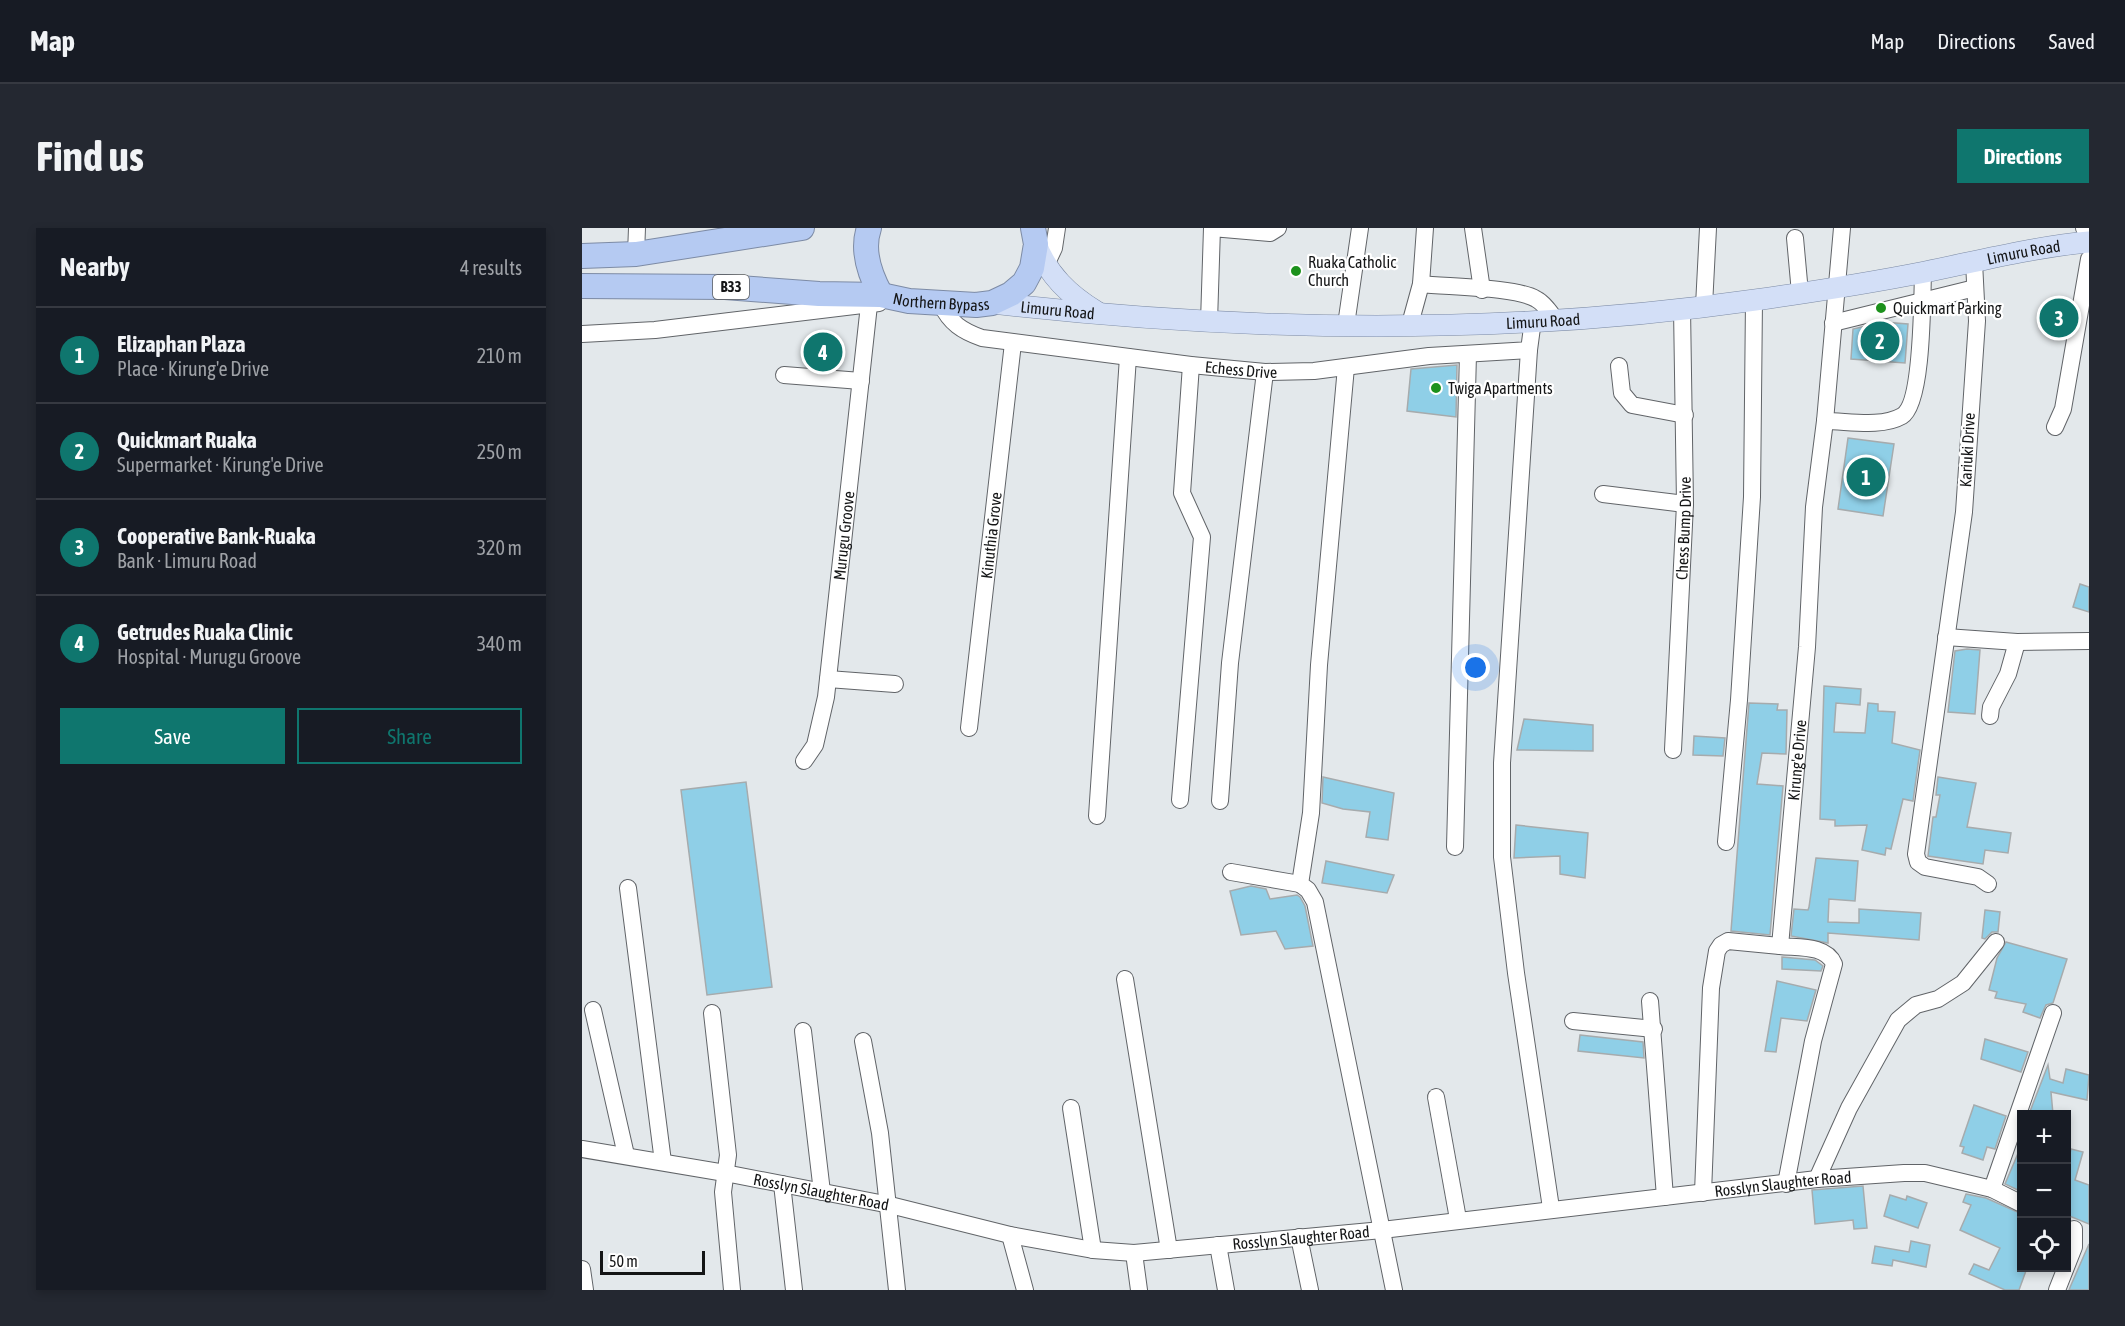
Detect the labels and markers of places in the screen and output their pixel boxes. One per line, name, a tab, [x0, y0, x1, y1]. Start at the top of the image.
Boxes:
place label: Ruaka Catholic Church	[1308, 253, 1396, 289]
marker: Ruaka Catholic Church	[1289, 264, 1303, 278]
pin: 3	[2040, 296, 2078, 340]
place label: Quickmart Parking	[1893, 299, 2002, 318]
marker: Quickmart Parking	[1874, 301, 1888, 315]
pin: 2	[1860, 318, 1900, 364]
pin: 4	[804, 330, 842, 374]
place label: Twiga Apartments	[1448, 379, 1553, 398]
marker: Twiga Apartments	[1429, 381, 1443, 395]
pin: 1	[1846, 454, 1886, 500]

